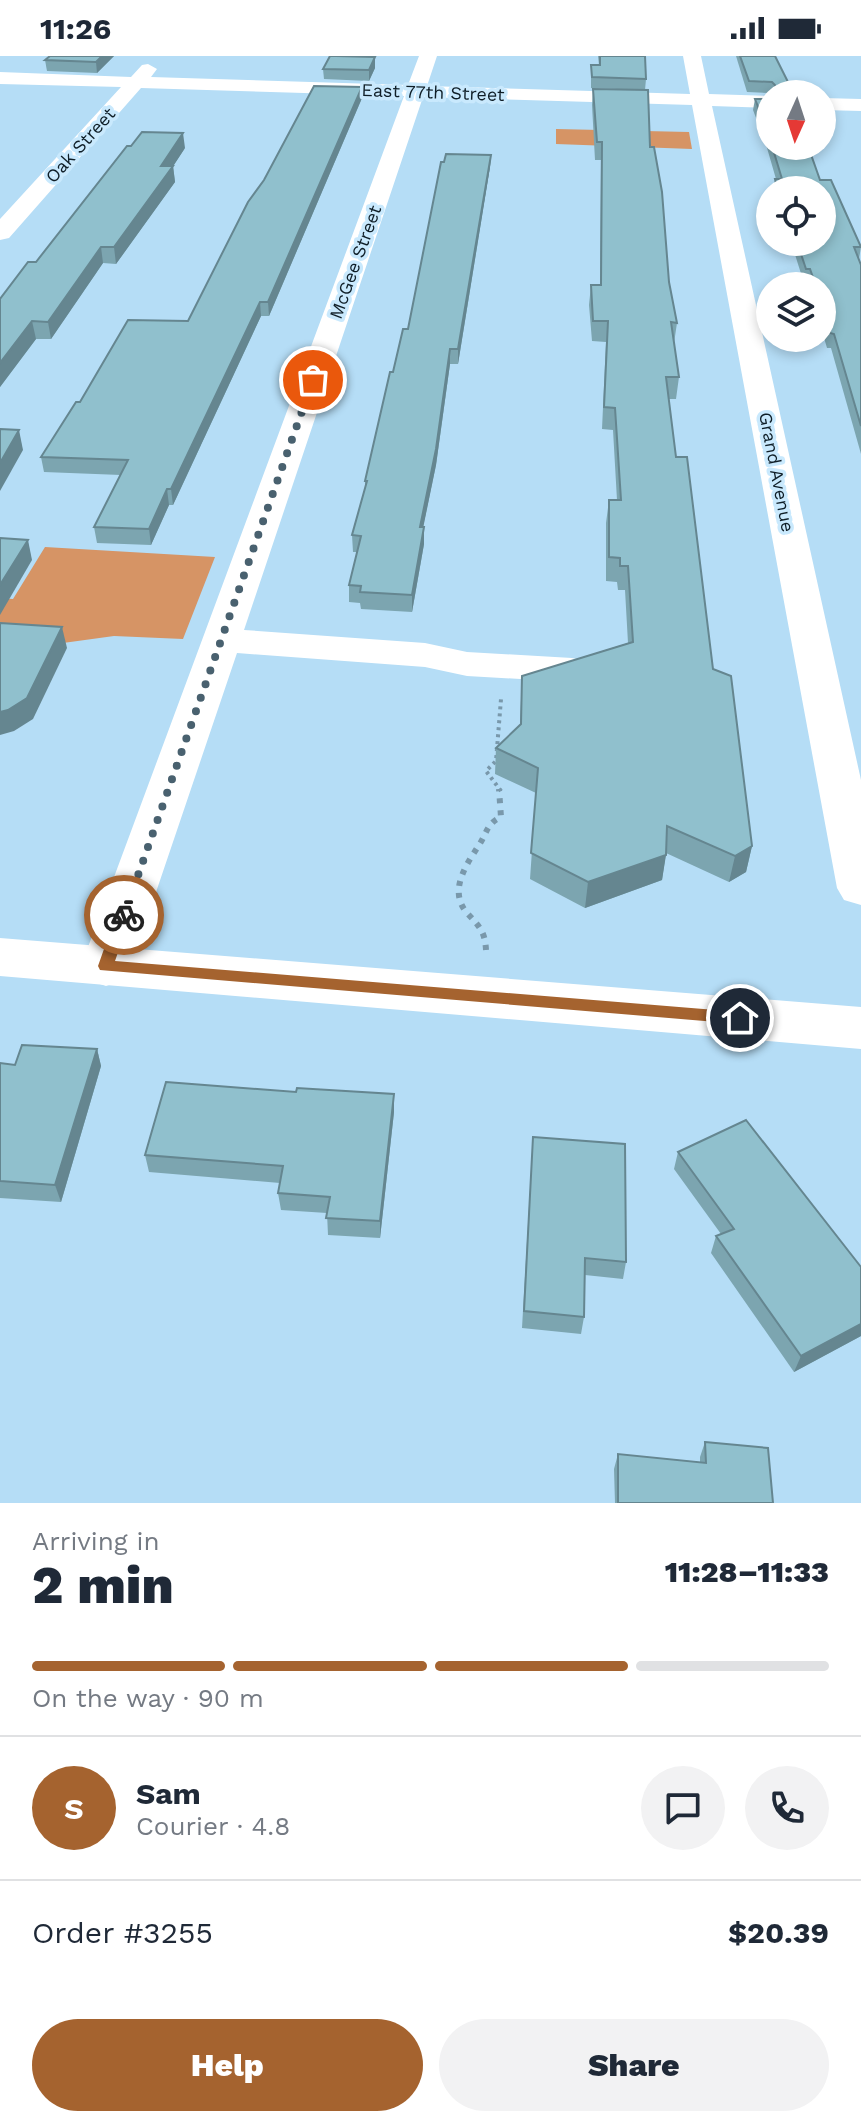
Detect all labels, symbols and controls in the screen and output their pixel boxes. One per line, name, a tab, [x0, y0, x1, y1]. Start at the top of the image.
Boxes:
text: 11:26	[40, 11, 111, 46]
street label: East 77th Street	[361, 79, 505, 105]
north arrow	[756, 80, 836, 160]
map controls	[756, 80, 836, 352]
street label: Oak Street	[41, 103, 119, 187]
button: locate	[756, 176, 836, 256]
street label: McGee Street	[325, 202, 385, 322]
button: layers	[756, 272, 836, 352]
pin	[279, 346, 347, 414]
icon: bag	[291, 358, 335, 402]
street label: Grand Avenue	[755, 410, 799, 534]
courier	[84, 875, 164, 955]
icon: bike	[102, 893, 146, 937]
pin	[706, 984, 774, 1052]
icon: home	[718, 996, 762, 1040]
text: Arriving in	[32, 1526, 160, 1556]
text: 11:28–11:33	[665, 1554, 829, 1589]
text: 2 min	[32, 1555, 174, 1616]
text: On the way · 90 m	[32, 1683, 264, 1713]
button: chat	[641, 1766, 725, 1850]
button: phone	[745, 1766, 829, 1850]
text: Sam	[136, 1776, 201, 1811]
text: S	[64, 1791, 84, 1826]
text: Courier · 4.8	[136, 1811, 290, 1841]
text: Order #3255	[32, 1915, 213, 1950]
text: $20.39	[728, 1915, 829, 1950]
button: Help	[32, 2019, 423, 2111]
button: Share	[439, 2019, 829, 2111]

